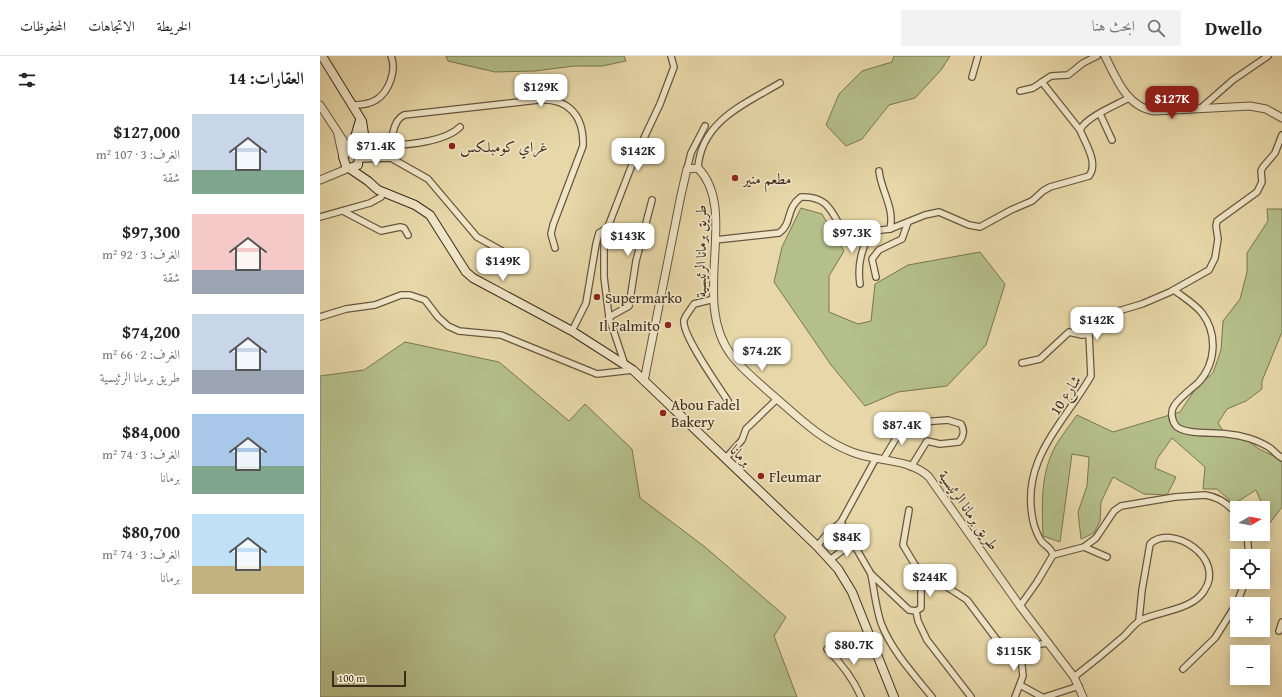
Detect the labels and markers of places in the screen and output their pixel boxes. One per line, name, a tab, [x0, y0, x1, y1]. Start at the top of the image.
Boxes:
pin: $129K	[513, 74, 569, 108]
pin: $127K	[1144, 86, 1200, 120]
pin: $71.4K	[343, 133, 409, 167]
place label: غراي كومبلكس	[460, 136, 548, 159]
pin: $142K	[610, 138, 666, 172]
marker: غراي كومبلكس	[447, 141, 457, 151]
place label: مطعم منير	[741, 168, 791, 193]
marker: مطعم منير	[730, 173, 740, 183]
pin: $97.3K	[819, 220, 885, 254]
pin: $143K	[600, 223, 656, 257]
pin: $149K	[475, 248, 531, 282]
place label: Supermarko	[605, 287, 683, 308]
marker: Supermarko	[592, 292, 602, 302]
pin: $142K	[1069, 307, 1125, 341]
place label: Il Palmito	[599, 315, 660, 336]
marker: Il Palmito	[663, 320, 673, 330]
pin: $74.2K	[729, 338, 795, 372]
place label: Abou Fadel Bakery	[671, 394, 740, 432]
marker: Abou Fadel Bakery	[658, 408, 668, 418]
pin: $87.4K	[869, 412, 935, 446]
place label: Fleumar	[769, 466, 821, 487]
marker: Fleumar	[756, 471, 766, 481]
pin: $84K	[823, 524, 871, 558]
pin: $244K	[902, 564, 958, 598]
pin: $80.7K	[821, 632, 887, 666]
pin: $115K	[986, 638, 1042, 672]

